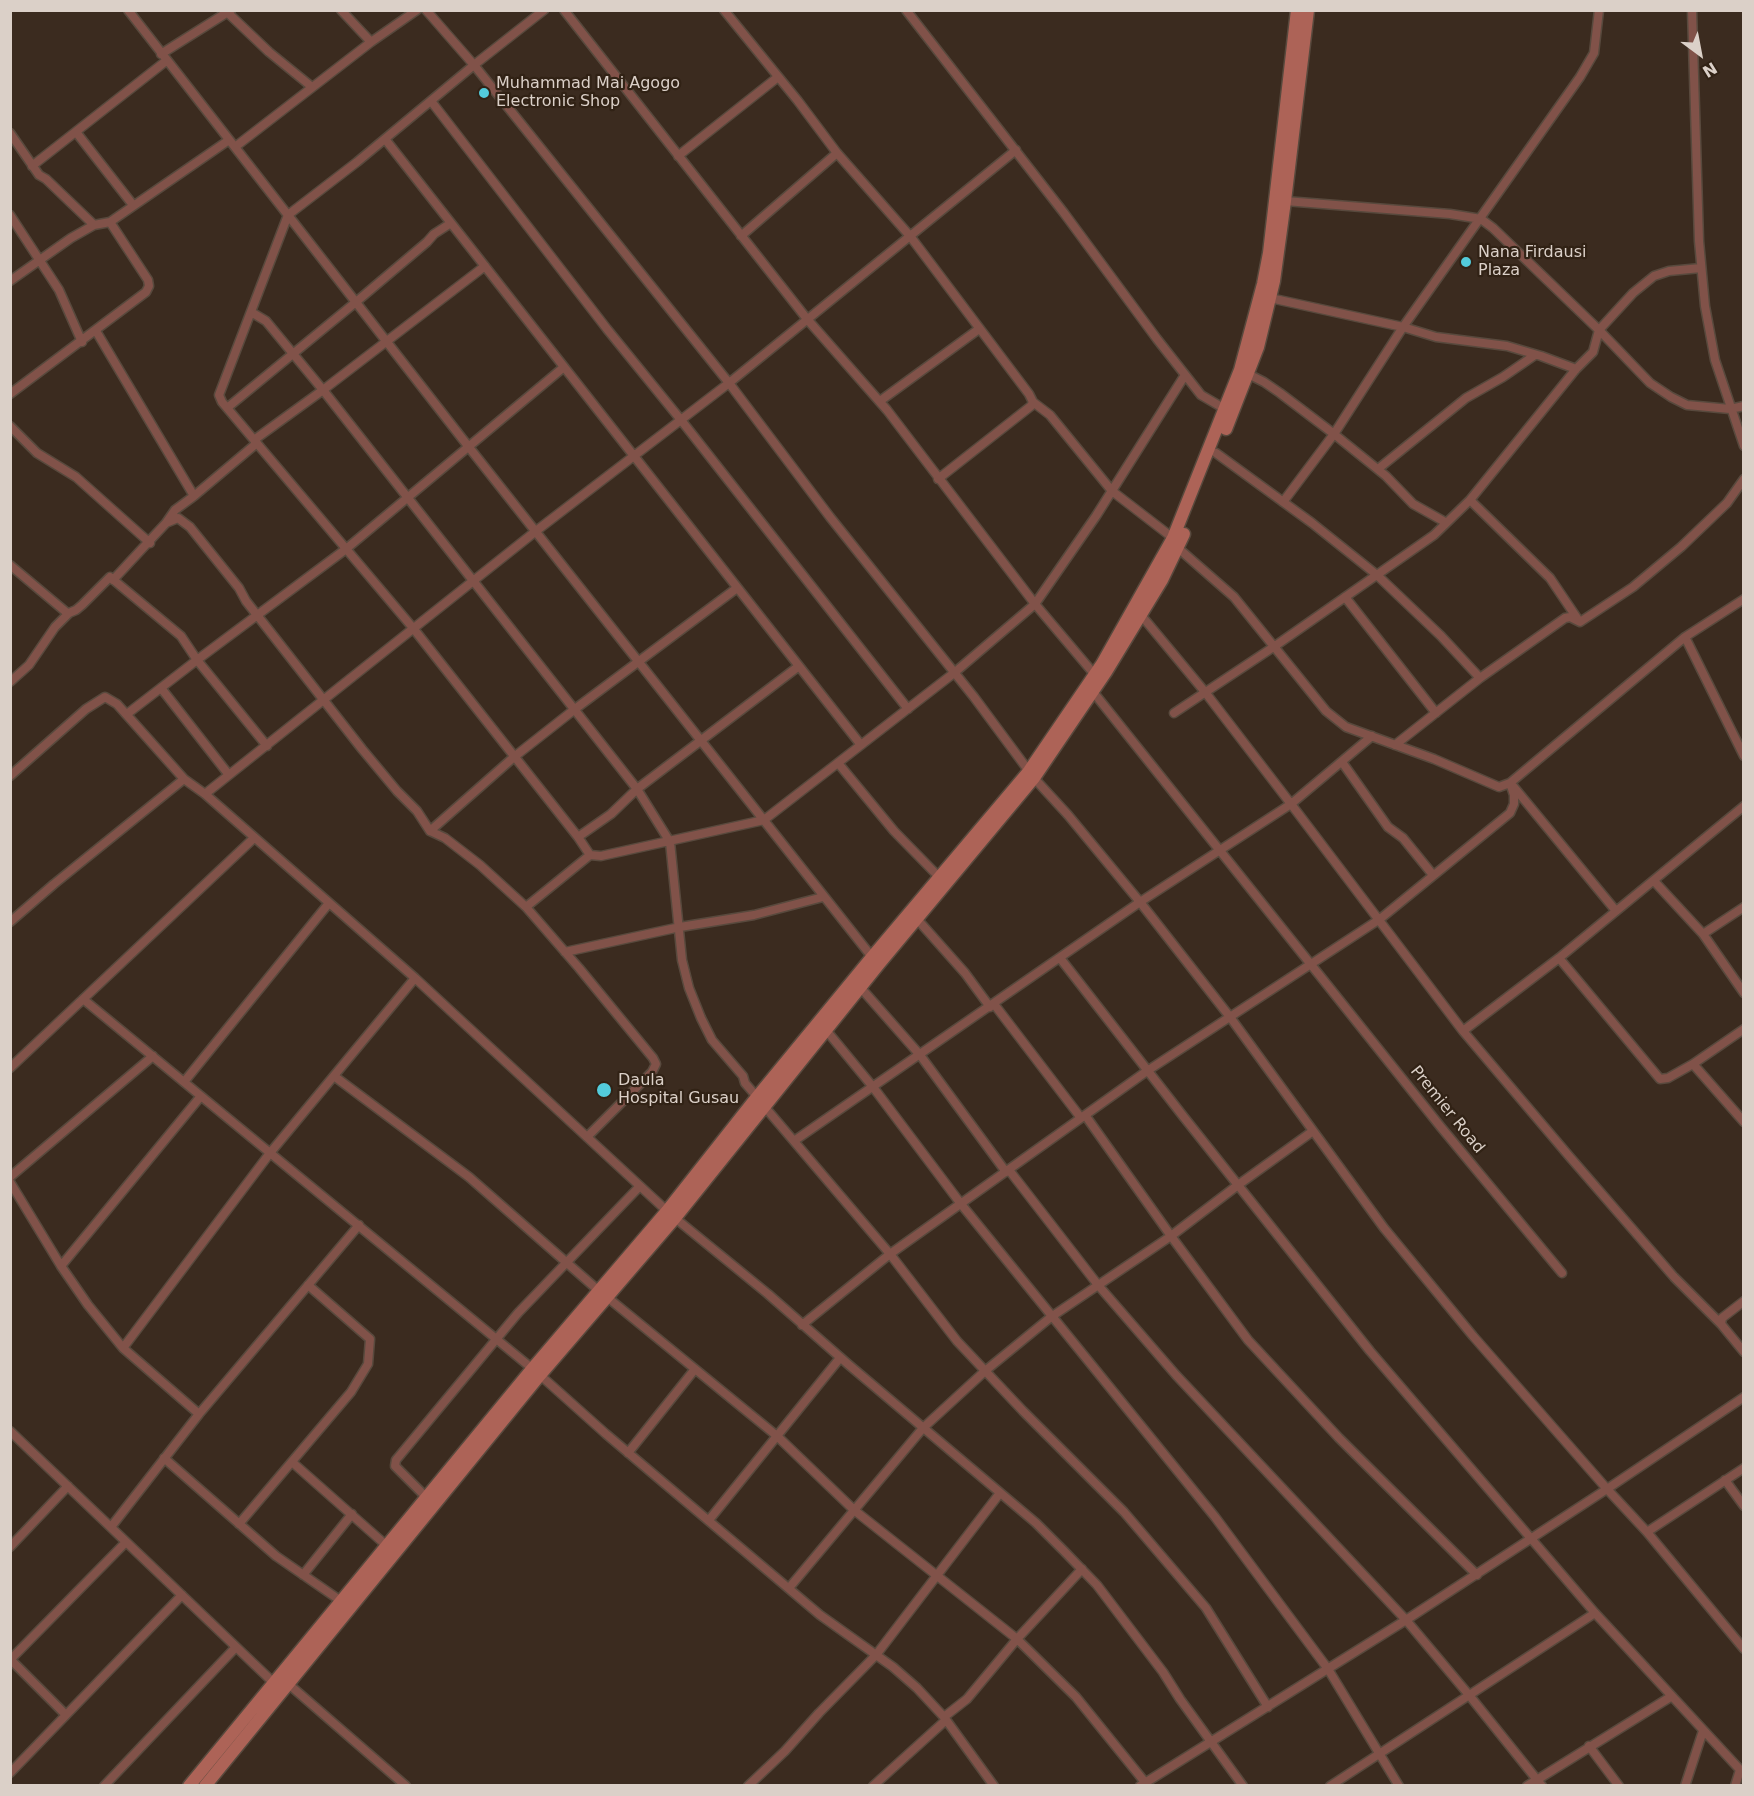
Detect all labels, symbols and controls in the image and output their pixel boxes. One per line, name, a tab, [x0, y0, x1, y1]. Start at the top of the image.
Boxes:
north arrow	[1670, 24, 1730, 84]
text: N	[1699, 58, 1721, 81]
place label: Muhammad Mai Agogo Electronic Shop	[496, 74, 680, 112]
marker: Muhammad Mai Agogo Electronic Shop	[477, 86, 491, 100]
place label: Nana Firdausi Plaza	[1478, 243, 1586, 281]
marker: Nana Firdausi Plaza	[1459, 255, 1473, 269]
street label: Premier Road	[1406, 1062, 1488, 1158]
place label: Daula Hospital Gusau	[618, 1071, 739, 1109]
marker: Daula Hospital Gusau	[595, 1081, 613, 1099]

